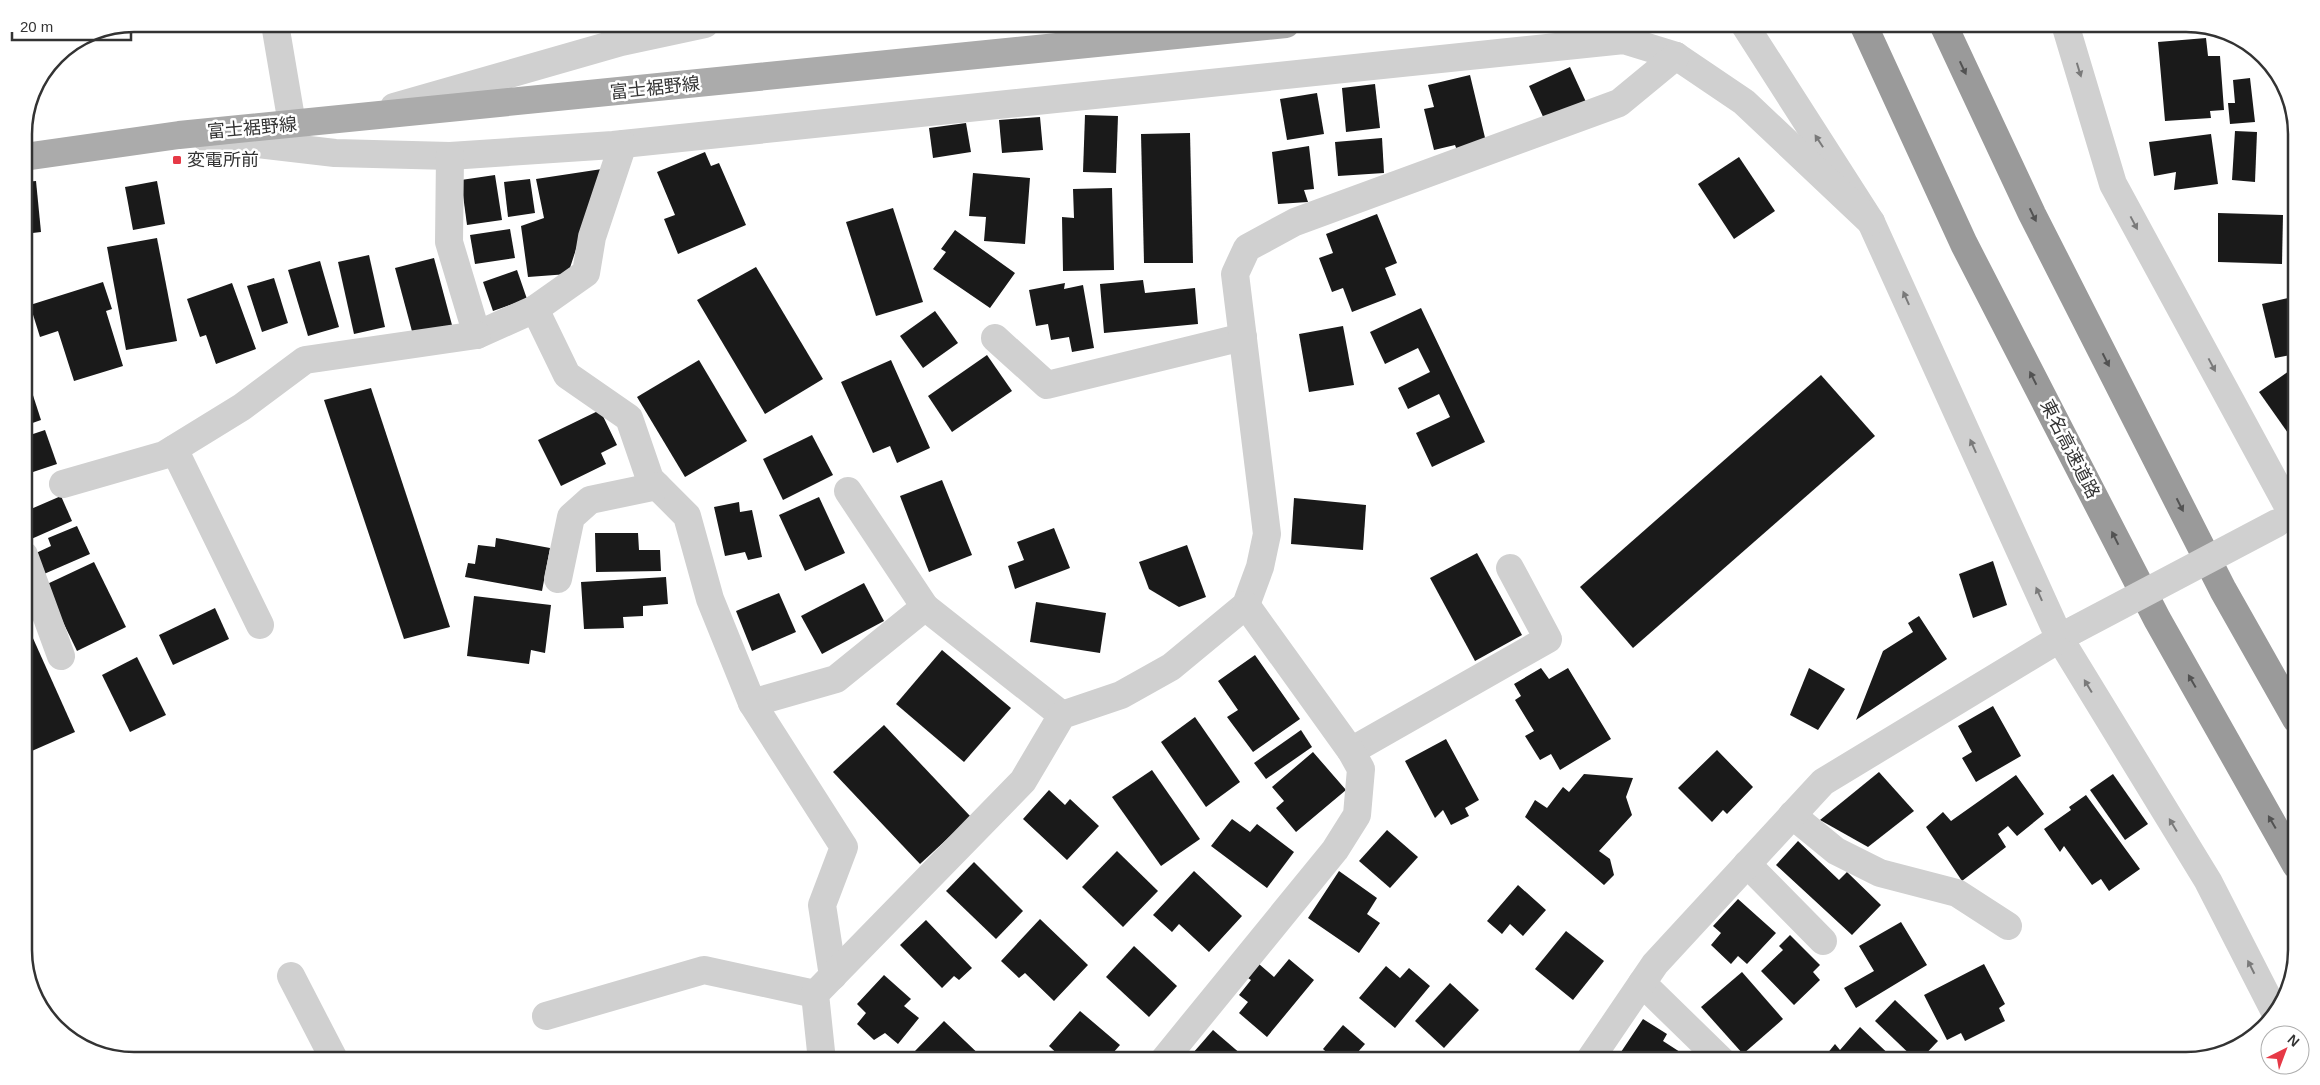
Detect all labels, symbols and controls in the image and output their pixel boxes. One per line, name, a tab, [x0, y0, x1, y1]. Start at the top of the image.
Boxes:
scale bar	[12, 10, 131, 42]
text: 20 m	[20, 18, 53, 35]
one-way arrow	[1960, 61, 1968, 75]
one-way arrow	[2076, 63, 2083, 78]
street label: 富士裾野線	[609, 73, 701, 103]
street label: 富士裾野線	[206, 114, 298, 142]
one-way arrow	[1815, 134, 1824, 147]
place label: 変電所前	[187, 150, 259, 170]
marker: 変電所前	[171, 154, 183, 166]
one-way arrow	[2029, 208, 2037, 222]
one-way arrow	[2130, 215, 2138, 230]
one-way arrow	[1901, 291, 1909, 305]
one-way arrow	[2102, 353, 2110, 367]
one-way arrow	[2207, 359, 2216, 372]
one-way arrow	[2029, 370, 2037, 385]
street label: 東名高速道路	[2037, 396, 2103, 502]
one-way arrow	[1968, 439, 1976, 453]
one-way arrow	[2176, 498, 2184, 512]
one-way arrow	[2111, 530, 2119, 545]
one-way arrow	[2035, 587, 2043, 601]
one-way arrow	[2188, 673, 2196, 688]
one-way arrow	[2084, 679, 2093, 693]
one-way arrow	[2268, 816, 2277, 829]
one-way arrow	[2168, 818, 2178, 831]
one-way arrow	[2247, 960, 2255, 974]
north arrow	[2260, 1025, 2310, 1075]
text: N	[2285, 1031, 2303, 1050]

